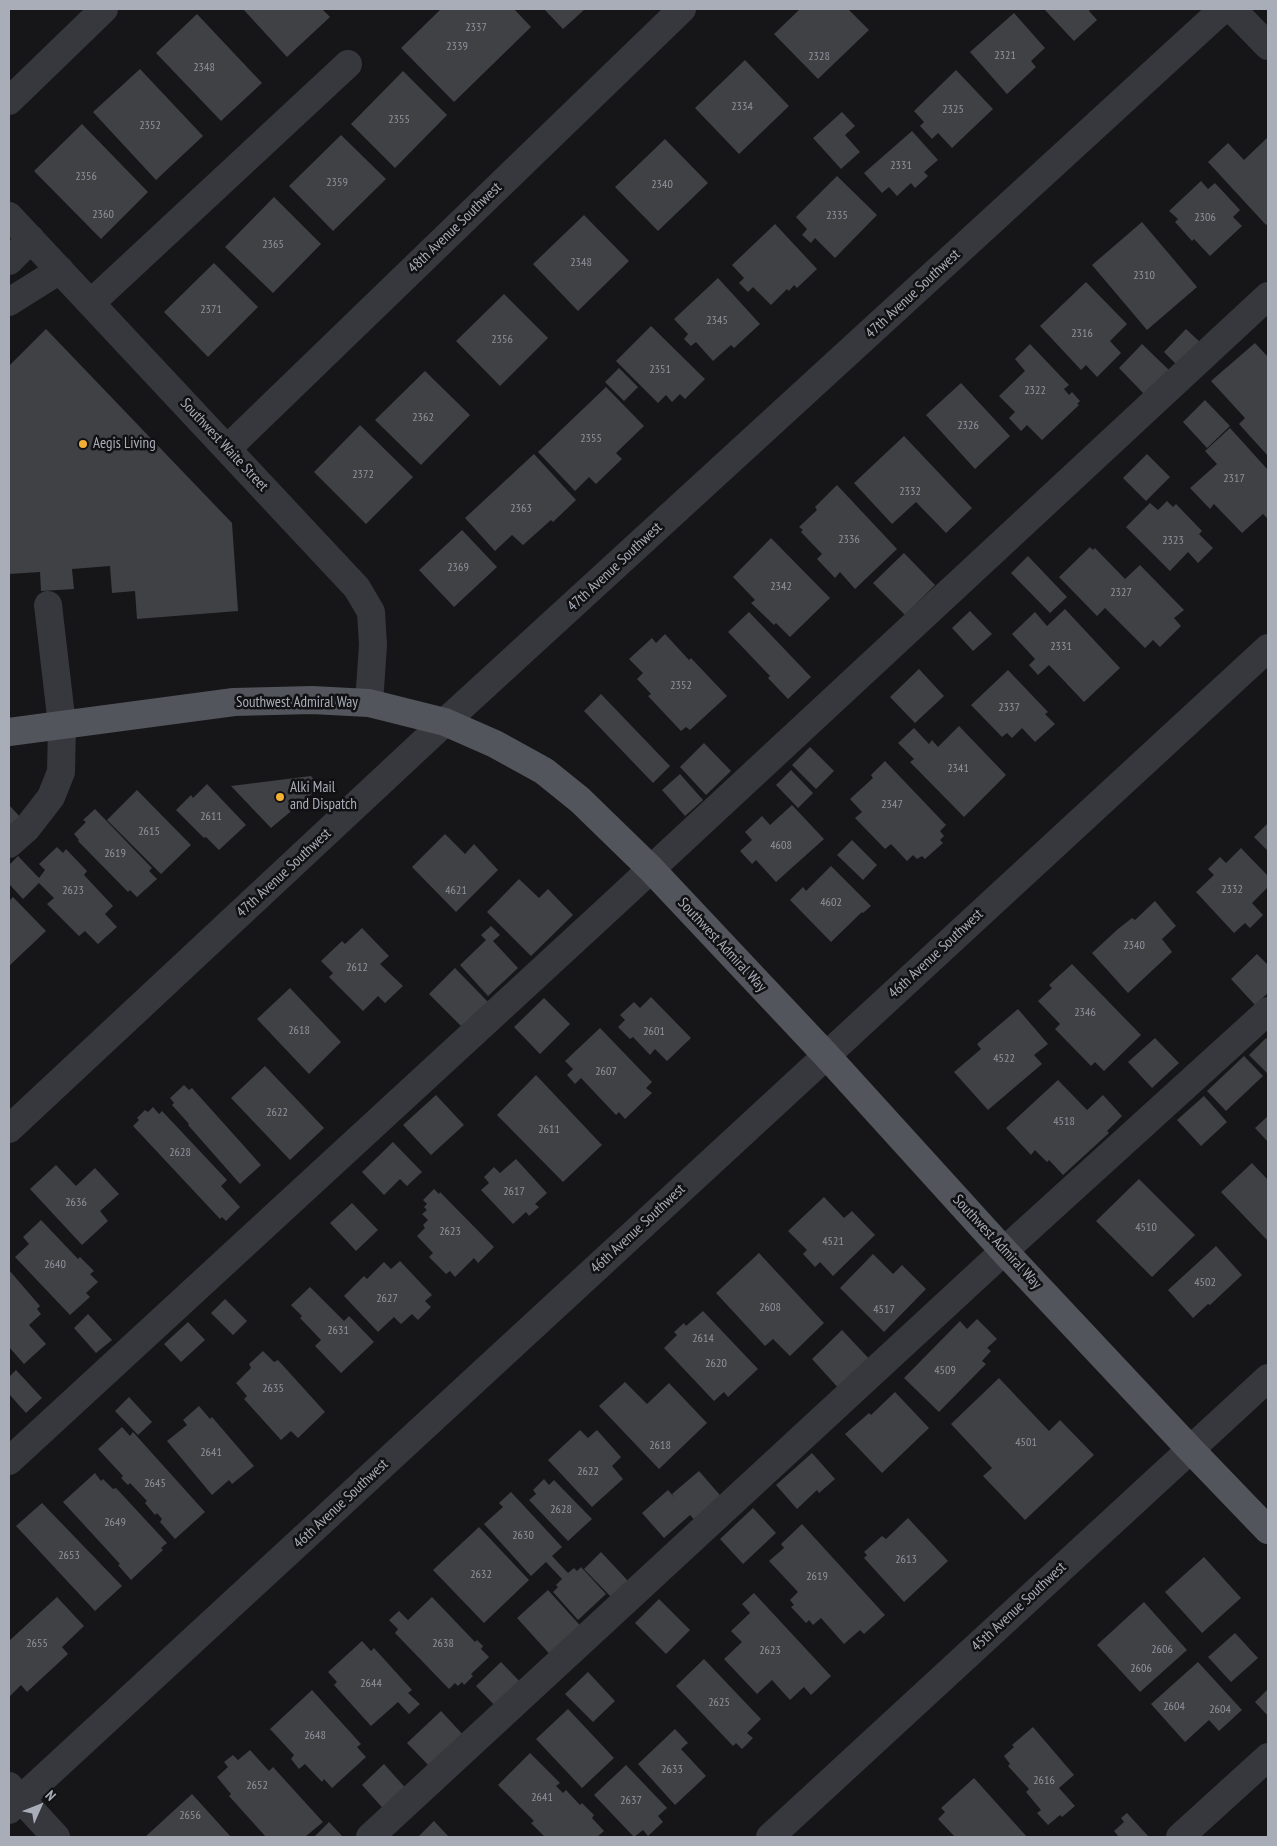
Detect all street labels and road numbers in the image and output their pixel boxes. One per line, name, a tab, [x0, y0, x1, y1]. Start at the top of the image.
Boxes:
street label: 48th Avenue Southwest	[405, 179, 505, 277]
street label: 47th Avenue Southwest	[862, 246, 964, 342]
street label: Southwest Waite Street	[176, 395, 272, 495]
street label: 47th Avenue Southwest	[564, 519, 666, 615]
street label: Southwest Admiral Way	[236, 694, 358, 712]
street label: 47th Avenue Southwest	[233, 825, 335, 921]
street label: Southwest Admiral Way	[674, 894, 770, 996]
street label: 46th Avenue Southwest	[885, 906, 987, 1002]
street label: 46th Avenue Southwest	[587, 1181, 689, 1277]
street label: Southwest Admiral Way	[949, 1191, 1045, 1293]
street label: 46th Avenue Southwest	[290, 1456, 392, 1552]
street label: 45th Avenue Southwest	[968, 1559, 1070, 1655]

